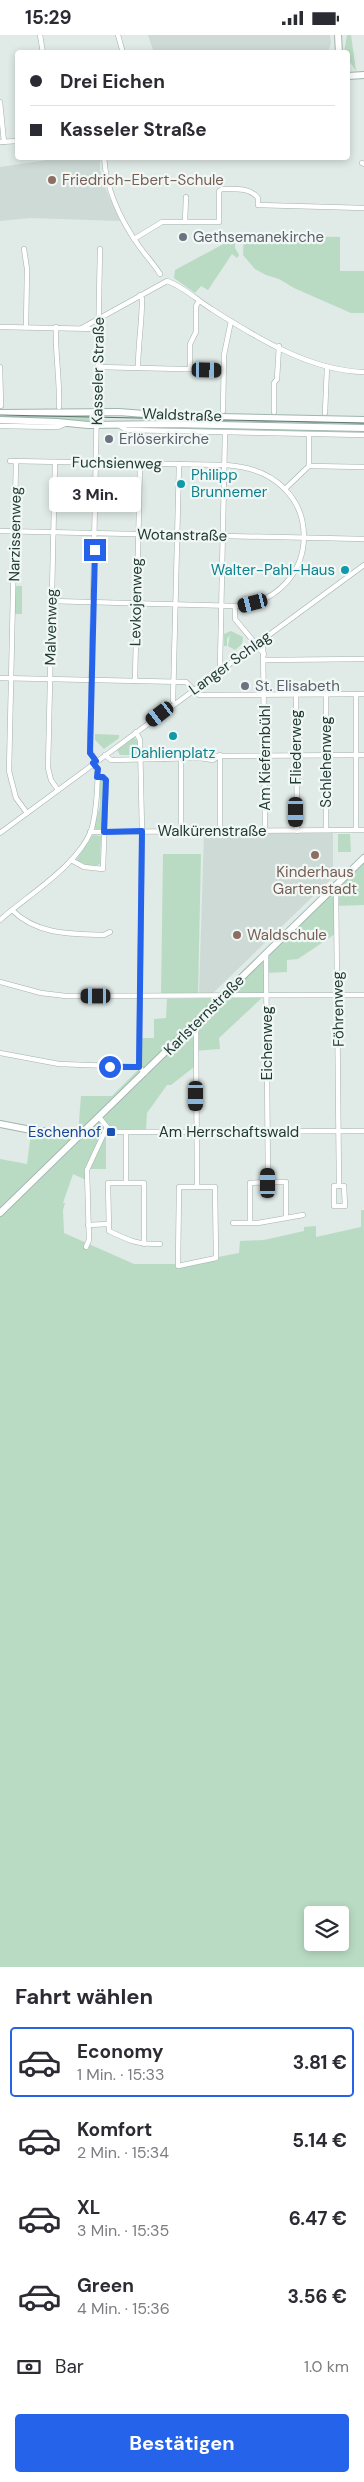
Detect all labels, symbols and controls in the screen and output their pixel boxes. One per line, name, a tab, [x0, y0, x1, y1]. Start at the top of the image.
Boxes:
text: 15:29	[25, 5, 72, 30]
text: Drei Eichen	[60, 69, 165, 94]
text: Kasseler Straße	[60, 117, 207, 142]
place label: Friedrich-Ebert-Schule	[62, 170, 224, 190]
marker: Friedrich-Ebert-Schule	[46, 174, 58, 186]
place label: Gethsemanekirche	[193, 227, 324, 247]
marker: Gethsemanekirche	[177, 231, 189, 243]
street label: Kasseler Straße	[87, 317, 109, 425]
car	[191, 362, 222, 378]
street label: Waldstraße	[142, 404, 222, 426]
place label: Erlöserkirche	[119, 429, 209, 449]
marker: Erlöserkirche	[103, 433, 115, 445]
street label: Fuchsienweg	[72, 452, 162, 474]
place label: Philipp Brunnemer	[191, 465, 268, 502]
callout: 3 Min.	[49, 477, 141, 513]
marker: Philipp Brunnemer	[175, 478, 187, 490]
text: 3 Min.	[72, 484, 118, 505]
street label: Narzissenweg	[4, 486, 26, 582]
street label: Wotanstraße	[137, 524, 227, 546]
route end	[84, 539, 106, 561]
street label: Levkojenweg	[125, 558, 147, 646]
place label: Walter-Pahl-Haus	[211, 560, 335, 580]
marker: Walter-Pahl-Haus	[339, 564, 351, 576]
street label: Malvenweg	[40, 588, 62, 666]
car	[236, 592, 269, 614]
street label: Langer Schlag	[185, 627, 275, 699]
place label: St. Elisabeth	[255, 676, 340, 696]
marker: St. Elisabeth	[239, 680, 251, 692]
car	[143, 699, 176, 729]
street label: Am Kiefernbühl	[255, 705, 275, 811]
street label: Fliederweg	[286, 710, 306, 784]
street label: Schlehenweg	[316, 716, 336, 808]
marker: Dahlienplatz	[167, 730, 179, 742]
place label: Dahlienplatz	[131, 743, 215, 763]
car	[288, 797, 303, 827]
street label: Walkürenstraße	[158, 821, 266, 841]
marker: Kinderhaus Gartenstadt	[309, 849, 321, 861]
place label: Kinderhaus Gartenstadt	[273, 862, 357, 899]
place label: Waldschule	[247, 925, 327, 945]
marker: Waldschule	[231, 929, 243, 941]
street label: Karlsternstraße	[159, 970, 249, 1060]
street label: Föhrenweg	[327, 971, 349, 1047]
car	[81, 989, 111, 1004]
street label: Eichenweg	[257, 1006, 277, 1080]
route start	[99, 1056, 121, 1078]
car	[188, 1081, 203, 1111]
place label: Eschenhof	[28, 1122, 101, 1142]
street label: Am Herrschaftswald	[159, 1122, 299, 1142]
marker: Eschenhof	[105, 1126, 117, 1138]
car	[260, 1168, 275, 1198]
map controls	[304, 1906, 349, 1951]
button: layers	[304, 1906, 349, 1951]
text: Fahrt wählen	[15, 1982, 153, 2011]
text: Economy	[77, 2039, 164, 2064]
icon: car	[17, 2040, 62, 2085]
text: 3.81 €	[293, 2050, 347, 2075]
text: 1 Min. · 15:33	[77, 2064, 164, 2085]
text: Komfort	[77, 2117, 152, 2142]
icon: car	[17, 2118, 62, 2163]
text: 5.14 €	[292, 2128, 347, 2153]
text: 2 Min. · 15:34	[77, 2142, 169, 2163]
text: XL	[77, 2195, 100, 2220]
icon: car	[17, 2196, 62, 2241]
text: 6.47 €	[289, 2206, 347, 2231]
text: 3 Min. · 15:35	[77, 2220, 169, 2241]
text: Green	[77, 2273, 134, 2298]
icon: car	[17, 2274, 62, 2319]
text: 3.56 €	[287, 2284, 347, 2309]
text: 4 Min. · 15:36	[77, 2298, 170, 2319]
icon: cash	[15, 2353, 43, 2381]
text: Bar	[55, 2354, 84, 2379]
text: 1.0 km	[304, 2356, 349, 2377]
button: Bestätigen	[15, 2414, 349, 2472]

